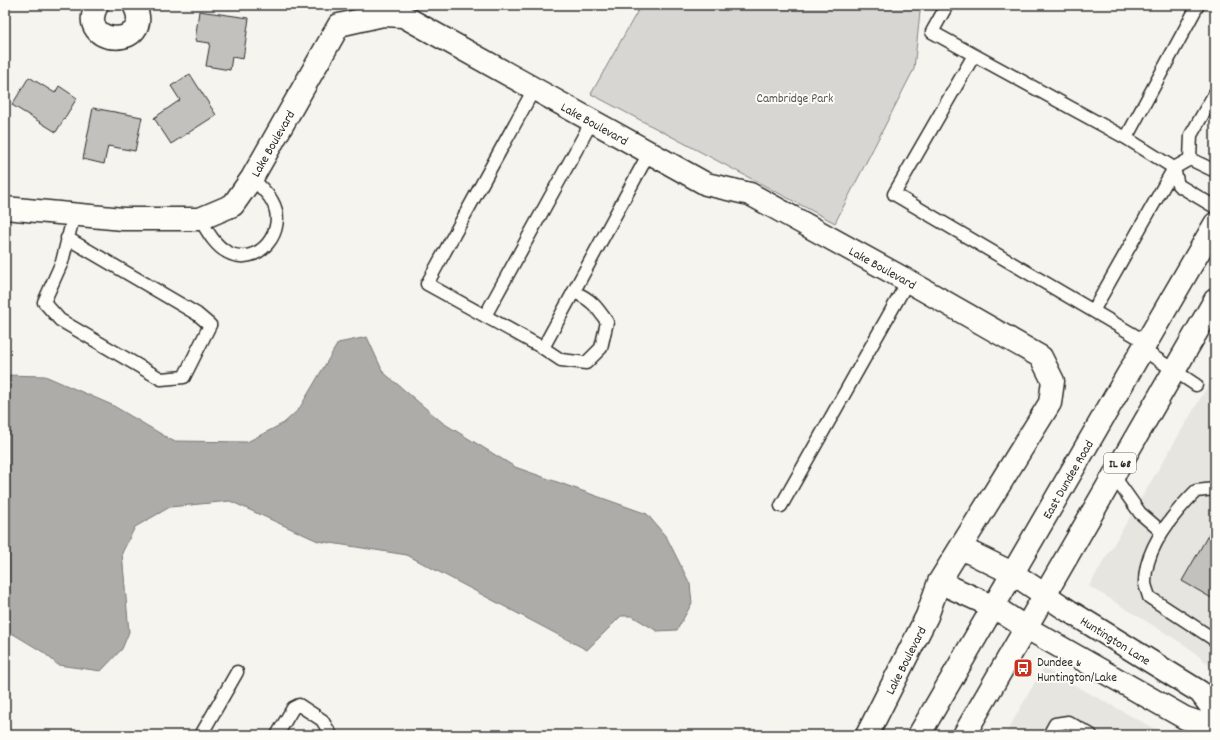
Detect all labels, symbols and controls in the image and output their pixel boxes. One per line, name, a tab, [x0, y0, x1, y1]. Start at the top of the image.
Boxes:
park label: Cambridge Park	[757, 90, 833, 109]
street label: Lake Boulevard	[557, 99, 631, 151]
street label: Lake Boulevard	[247, 107, 301, 181]
street label: Lake Boulevard	[845, 243, 919, 295]
street label: East Dundee Road	[1039, 437, 1099, 523]
road number: IL 68	[1104, 453, 1136, 473]
street label: Huntington Lane	[1076, 613, 1154, 671]
street label: Lake Boulevard	[882, 624, 933, 699]
place label: Dundee & Huntington/Lake	[1037, 654, 1117, 688]
bus stop icon: Dundee & Huntington/Lake	[1012, 657, 1034, 679]

